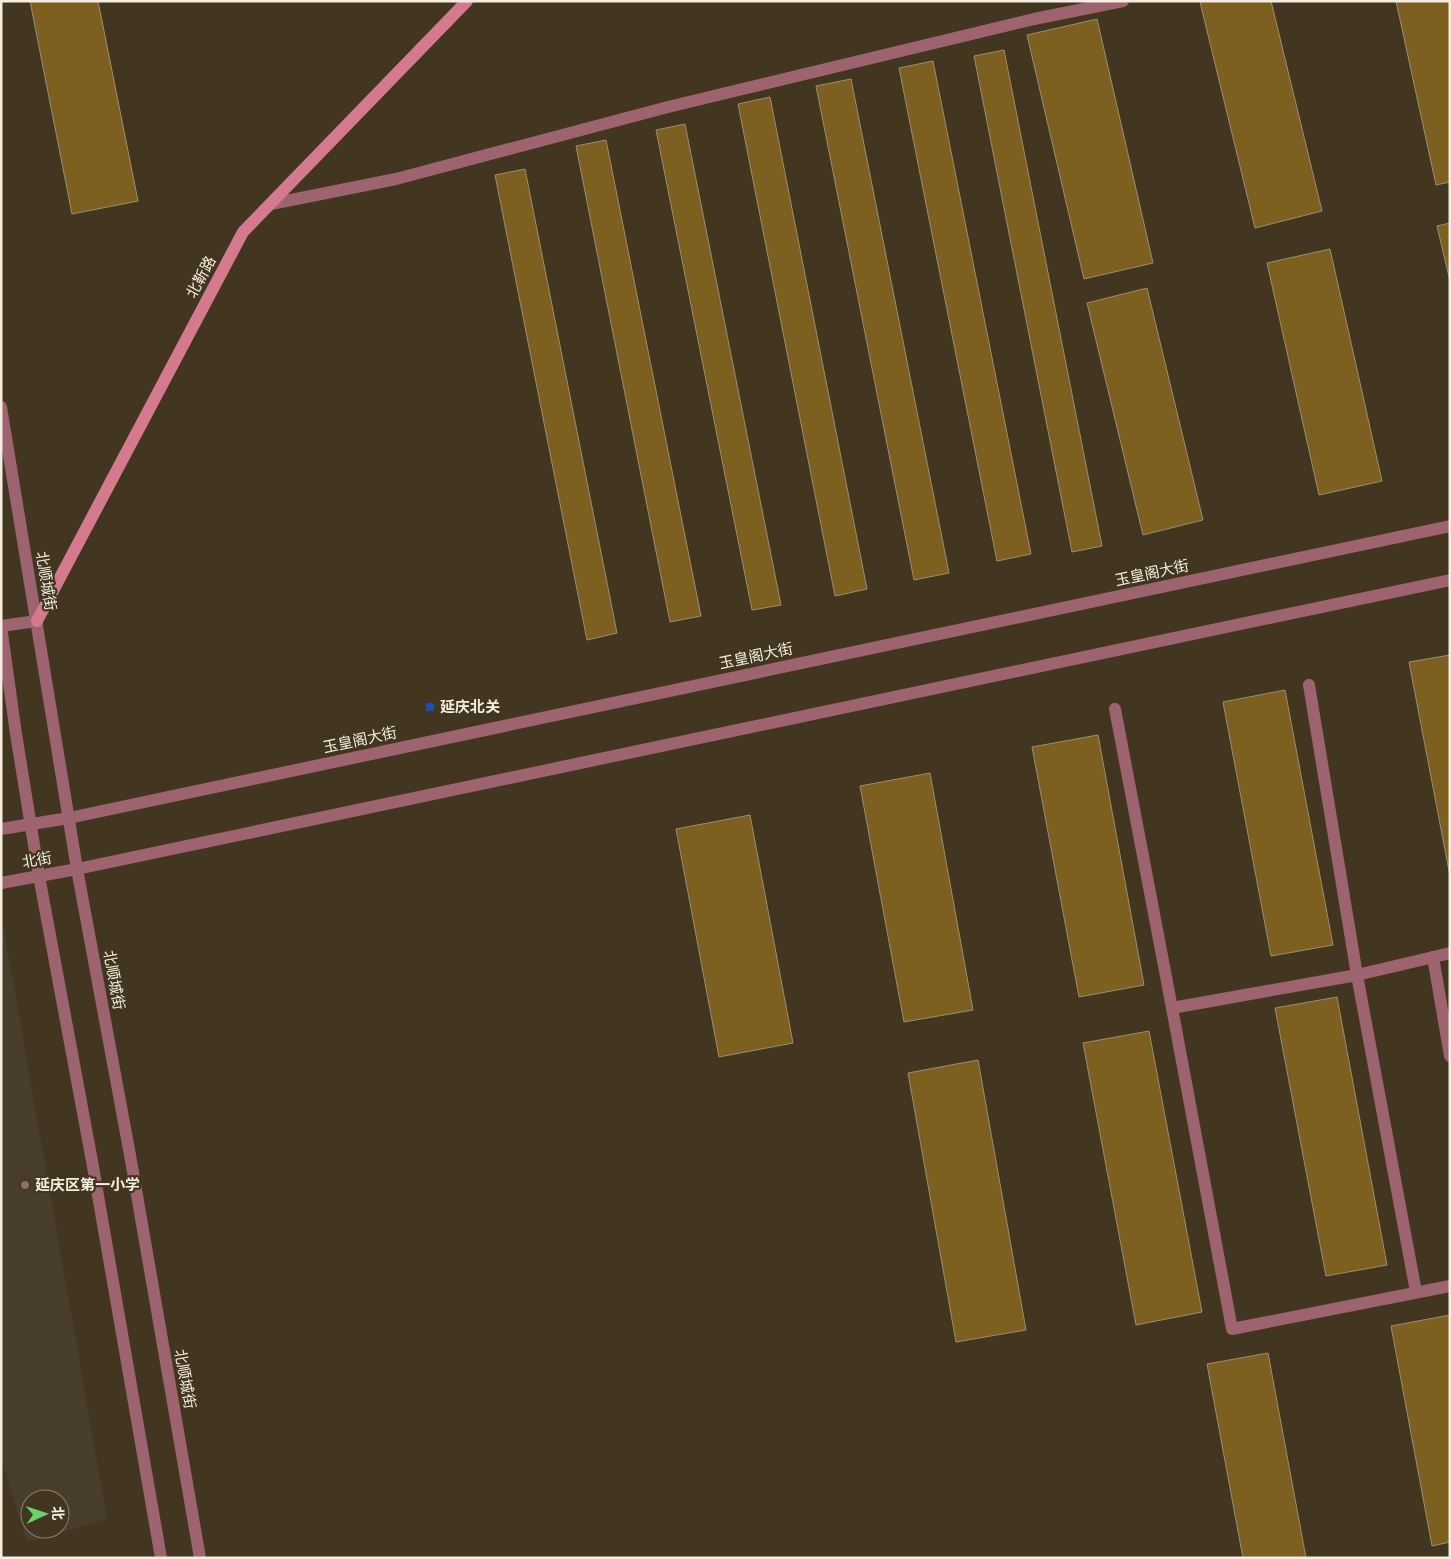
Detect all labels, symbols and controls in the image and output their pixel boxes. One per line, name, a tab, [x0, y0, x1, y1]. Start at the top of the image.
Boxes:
street label: 北靳路	[182, 252, 220, 302]
street label: 北顺城街	[31, 550, 61, 612]
street label: 玉皇阁大街	[1113, 555, 1191, 591]
street label: 玉皇阁大街	[717, 638, 795, 674]
place label: 延庆北关	[440, 697, 500, 717]
marker: 延庆北关	[424, 701, 436, 713]
street label: 玉皇阁大街	[321, 722, 399, 758]
street label: 北街	[20, 848, 54, 872]
street label: 北顺城街	[99, 949, 129, 1011]
place label: 延庆区第一小学	[35, 1175, 140, 1195]
marker: 延庆区第一小学	[19, 1179, 31, 1191]
street label: 北顺城街	[170, 1348, 200, 1410]
north arrow	[20, 1489, 70, 1539]
text: 北	[49, 1506, 67, 1521]

